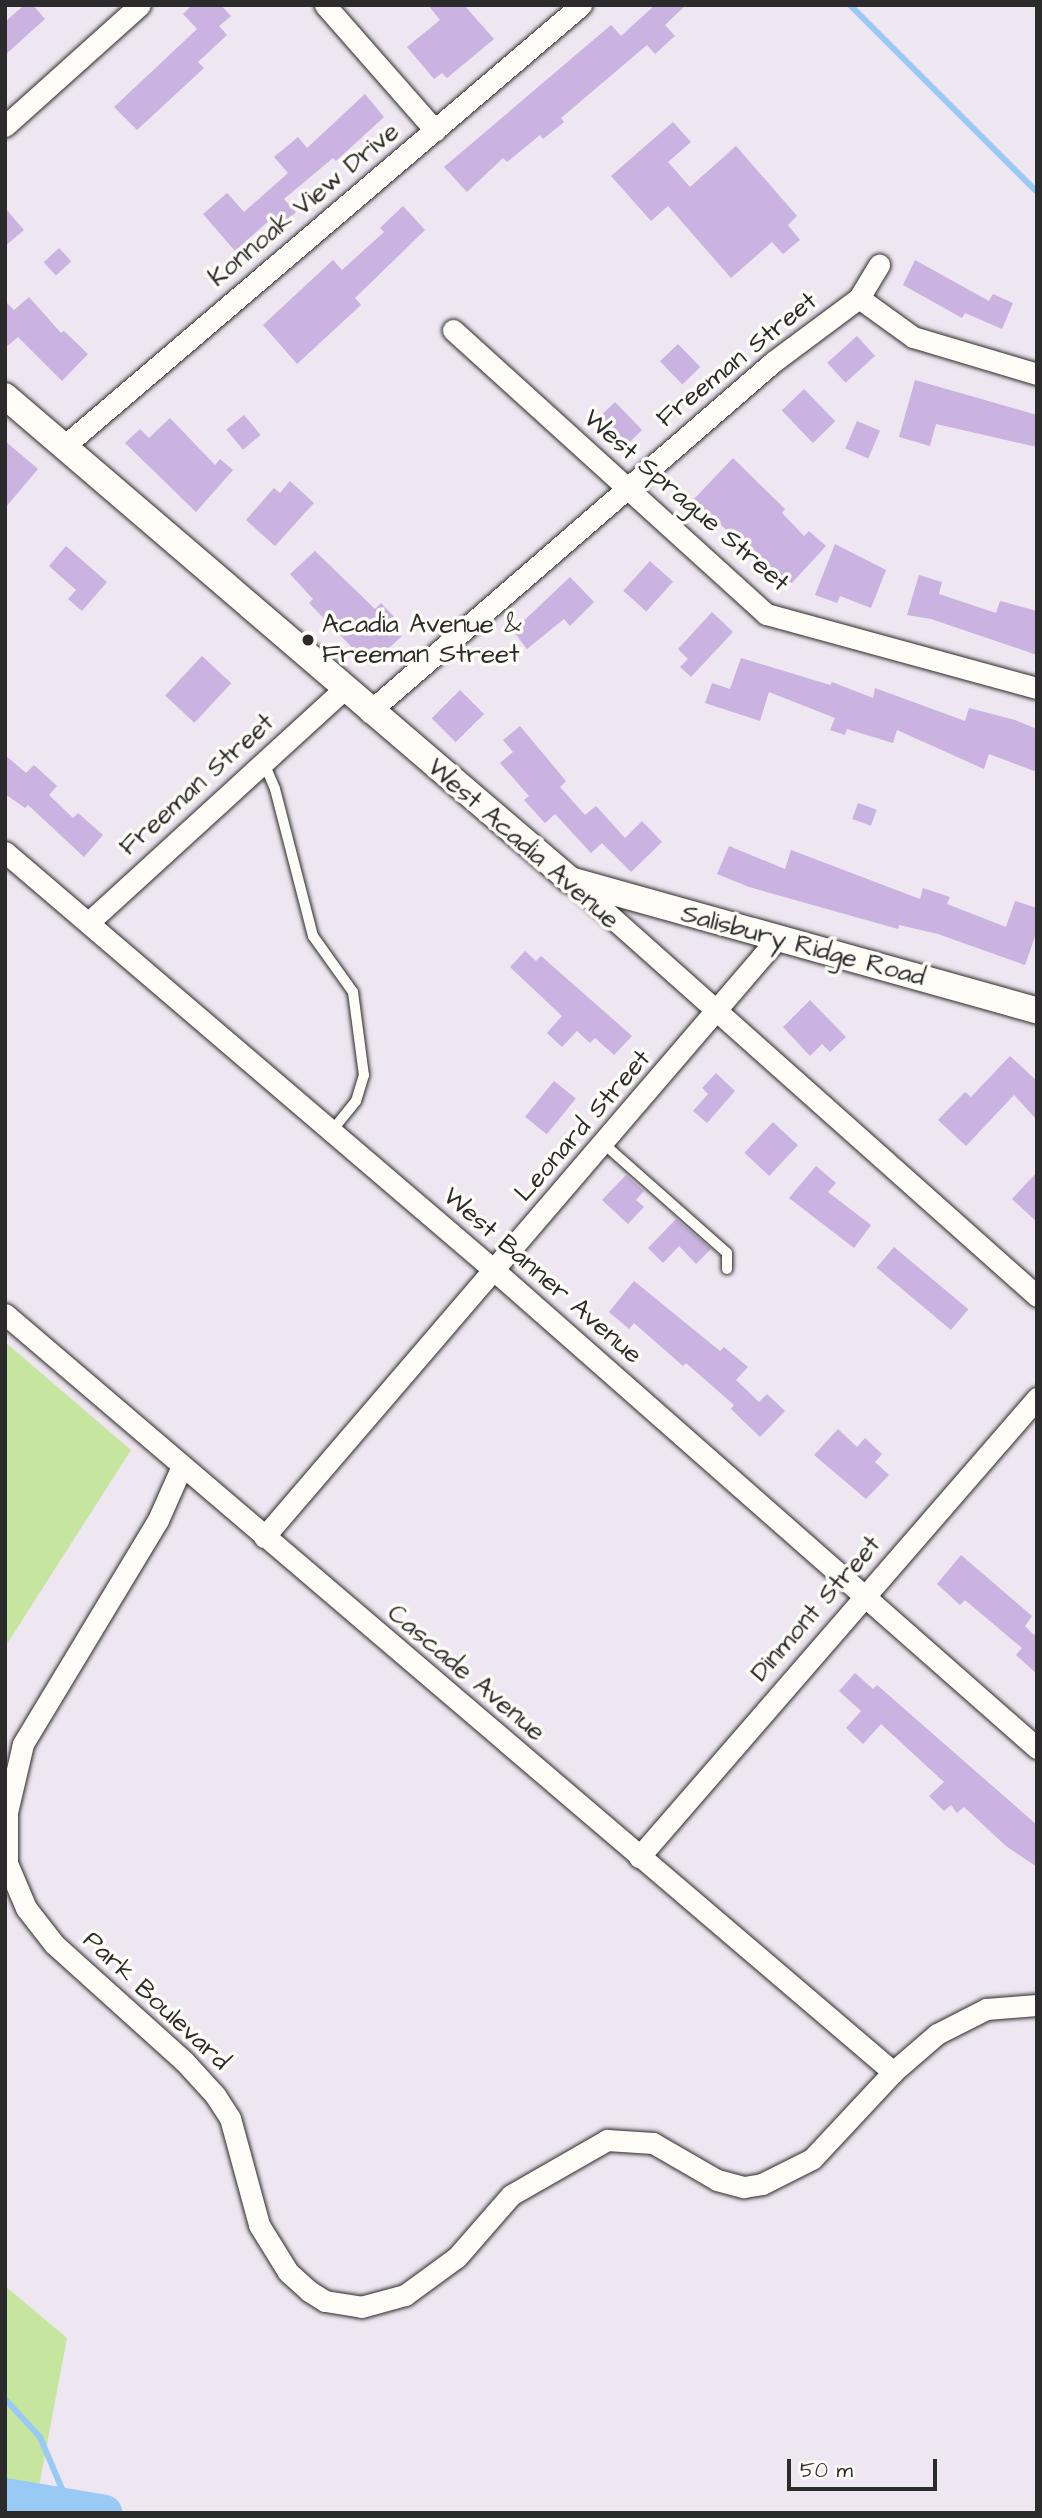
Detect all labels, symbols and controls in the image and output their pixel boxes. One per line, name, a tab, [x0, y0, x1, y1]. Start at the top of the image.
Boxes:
street label: Konnoak View Drive	[202, 116, 406, 294]
street label: Freeman Street	[650, 286, 824, 434]
street label: West Sprague Street	[577, 403, 795, 599]
place label: Acadia Avenue & Freeman Street	[322, 609, 522, 670]
marker: Acadia Avenue & Freeman Street	[300, 632, 316, 648]
street label: Freeman Street	[113, 707, 281, 863]
street label: West Acadia Avenue	[421, 752, 625, 936]
street label: Salisbury Ridge Road	[678, 898, 928, 994]
street label: Leonard Street	[509, 1044, 657, 1208]
street label: West Banner Avenue	[436, 1181, 648, 1371]
street label: Dinmont Street	[744, 1530, 888, 1688]
street label: Cascade Avenue	[381, 1598, 551, 1748]
street label: Park Boulevard	[76, 1925, 236, 2077]
scale bar	[790, 2444, 940, 2488]
text: 50 m	[800, 2456, 853, 2485]

